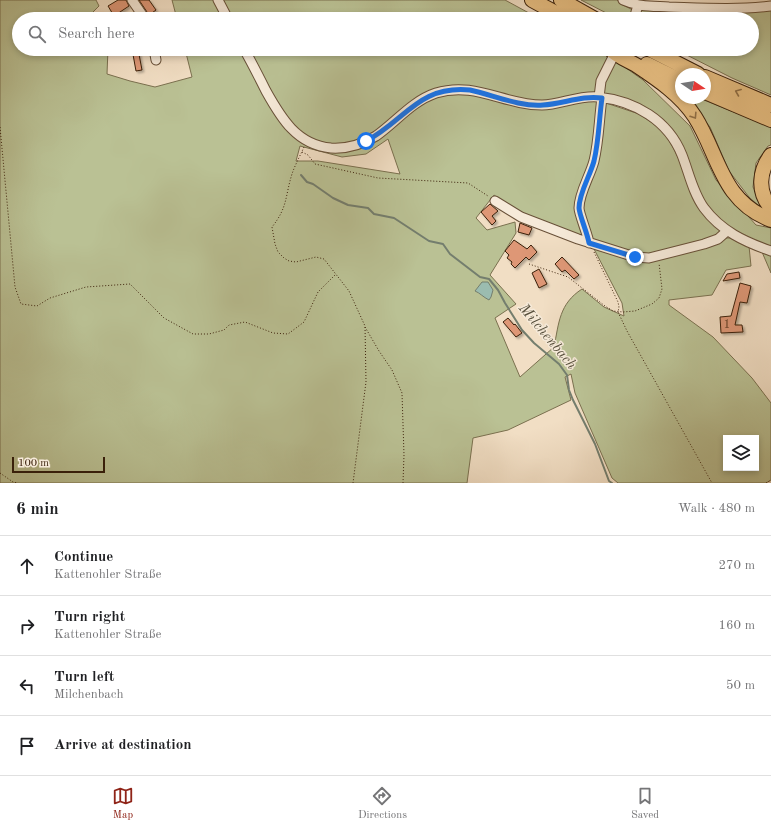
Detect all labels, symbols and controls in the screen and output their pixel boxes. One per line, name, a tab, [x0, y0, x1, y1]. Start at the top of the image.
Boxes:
search box	[12, 12, 759, 56]
icon: search	[26, 23, 48, 45]
text: Search here	[58, 27, 135, 42]
north arrow	[675, 68, 711, 104]
one-way arrow	[734, 88, 741, 96]
one-way arrow	[689, 112, 696, 119]
route start	[357, 132, 375, 150]
route end	[626, 248, 644, 266]
water label: Milchenbach	[515, 300, 579, 373]
house number: 1	[724, 319, 730, 331]
map controls	[723, 435, 759, 471]
button: layers	[723, 435, 759, 471]
scale bar	[12, 455, 105, 474]
text: 100 m	[18, 458, 49, 469]
text: 6 min	[16, 501, 59, 518]
text: Walk · 480 m	[678, 502, 755, 515]
text: Continue	[54, 550, 113, 565]
icon: ahead	[16, 555, 38, 577]
text: 270 m	[718, 559, 755, 572]
text: Kattenohler Straße	[54, 568, 162, 581]
text: Turn right	[54, 610, 125, 625]
icon: right	[16, 615, 38, 637]
text: 160 m	[718, 619, 755, 632]
text: Kattenohler Straße	[54, 628, 162, 641]
text: Turn left	[54, 670, 114, 685]
icon: left	[16, 675, 38, 697]
text: 50 m	[726, 679, 755, 692]
text: Milchenbach	[54, 688, 123, 701]
icon: arrive	[16, 735, 38, 757]
text: Arrive at destination	[54, 738, 192, 753]
tab: Map	[112, 785, 134, 823]
tab: Directions	[358, 785, 407, 823]
tab: Saved	[631, 785, 659, 823]

